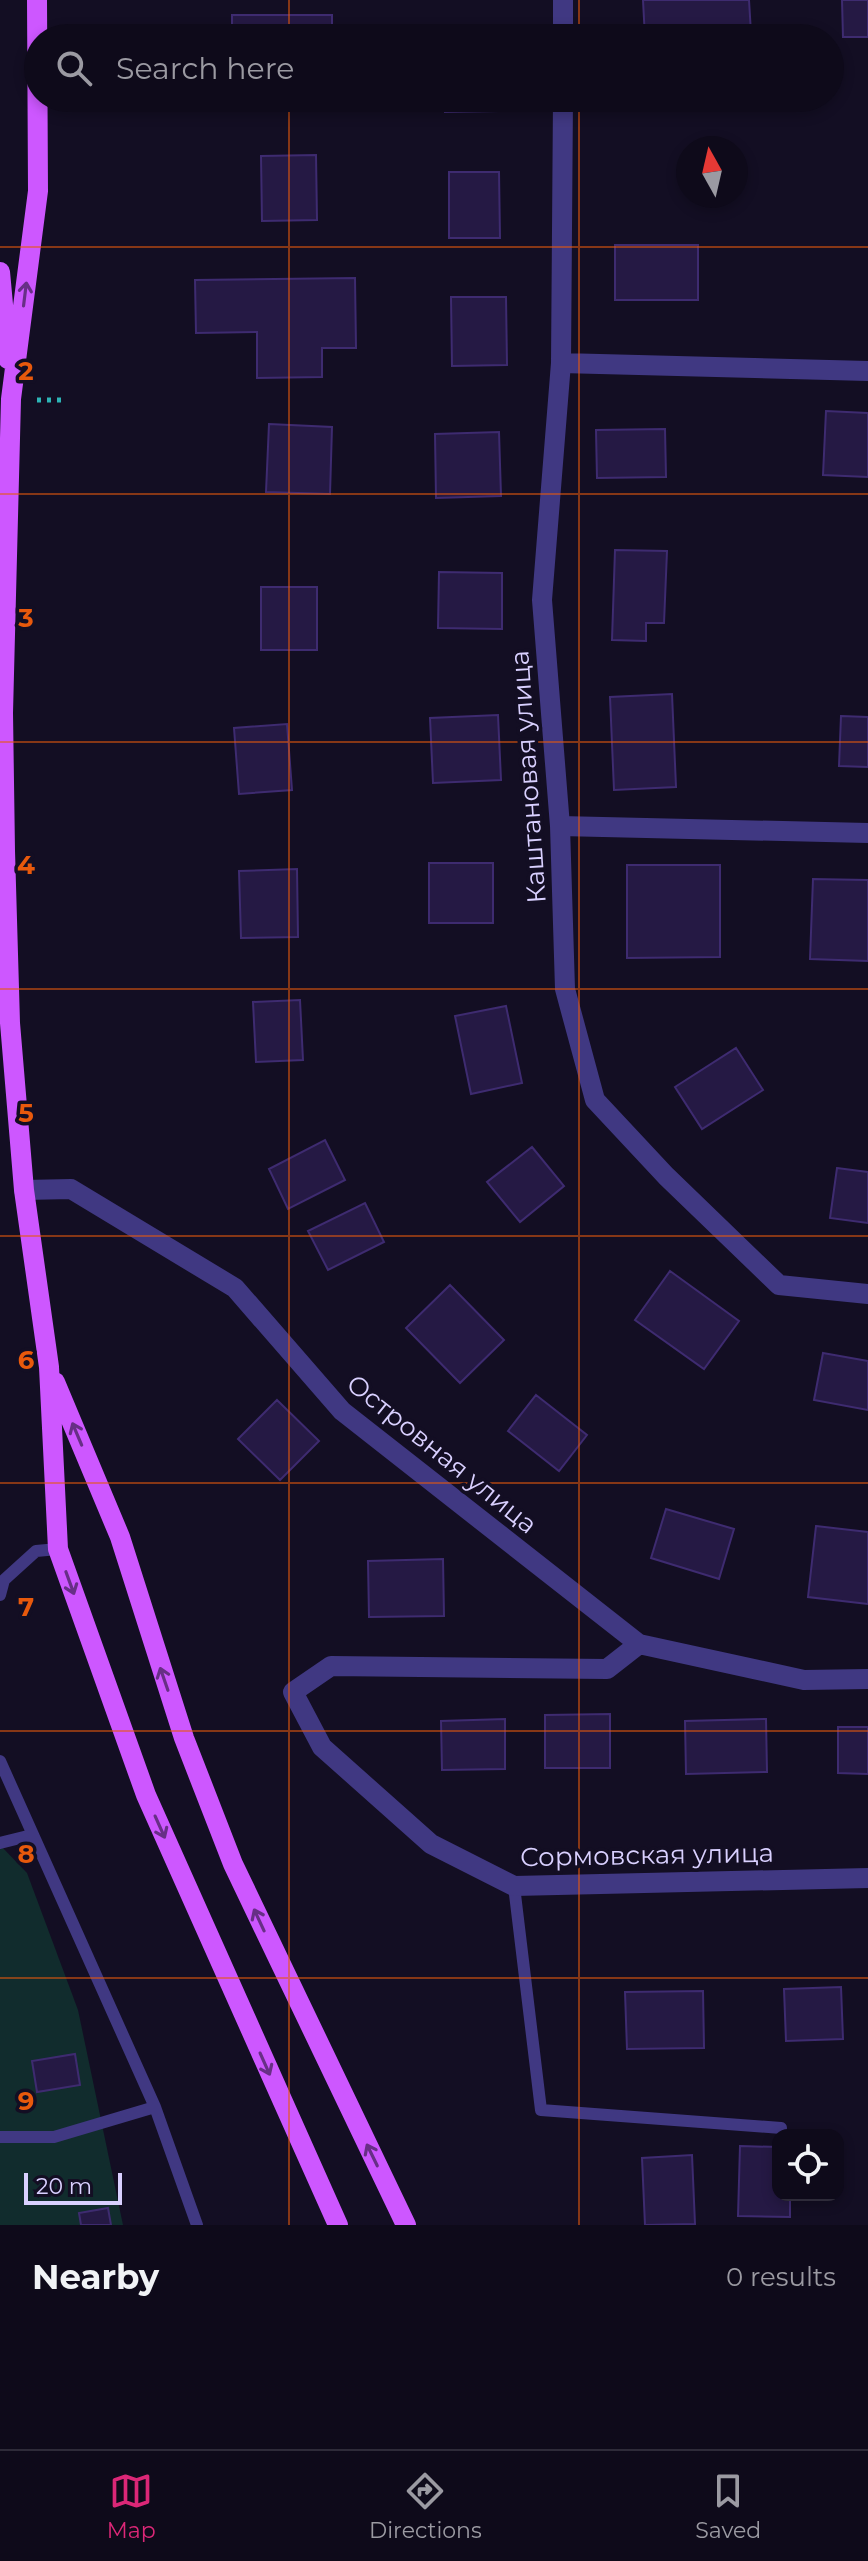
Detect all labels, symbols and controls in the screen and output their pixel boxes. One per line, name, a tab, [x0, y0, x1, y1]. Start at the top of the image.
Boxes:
search box	[24, 24, 844, 112]
icon: search	[52, 46, 96, 90]
text: Search here	[116, 50, 294, 87]
north arrow	[676, 136, 748, 208]
one-way arrow	[18, 282, 33, 307]
text: 2	[18, 355, 34, 387]
text: 3	[17, 602, 34, 634]
street label: Каштановая улица	[503, 650, 553, 904]
text: 4	[17, 849, 35, 881]
text: 5	[18, 1097, 34, 1129]
text: 6	[18, 1344, 35, 1376]
street label: Островная улица	[340, 1367, 544, 1541]
one-way arrow	[68, 1422, 83, 1447]
one-way arrow	[64, 1570, 78, 1595]
text: 7	[18, 1591, 34, 1623]
one-way arrow	[155, 1667, 170, 1692]
one-way arrow	[153, 1815, 168, 1839]
street label: Сормовская улица	[520, 1837, 774, 1873]
text: 8	[17, 1838, 35, 1870]
one-way arrow	[251, 1909, 266, 1933]
one-way arrow	[259, 2052, 274, 2076]
text: 9	[18, 2085, 34, 2117]
map controls	[772, 2129, 844, 2201]
button: locate	[772, 2129, 844, 2201]
one-way arrow	[364, 2143, 379, 2167]
scale bar	[24, 2169, 122, 2205]
text: 20 m	[36, 2173, 92, 2200]
text: Nearby	[32, 2256, 159, 2298]
text: 0 results	[726, 2261, 836, 2293]
tab: Map	[107, 2469, 156, 2544]
tab: Directions	[369, 2469, 482, 2544]
tab: Saved	[695, 2469, 761, 2544]

